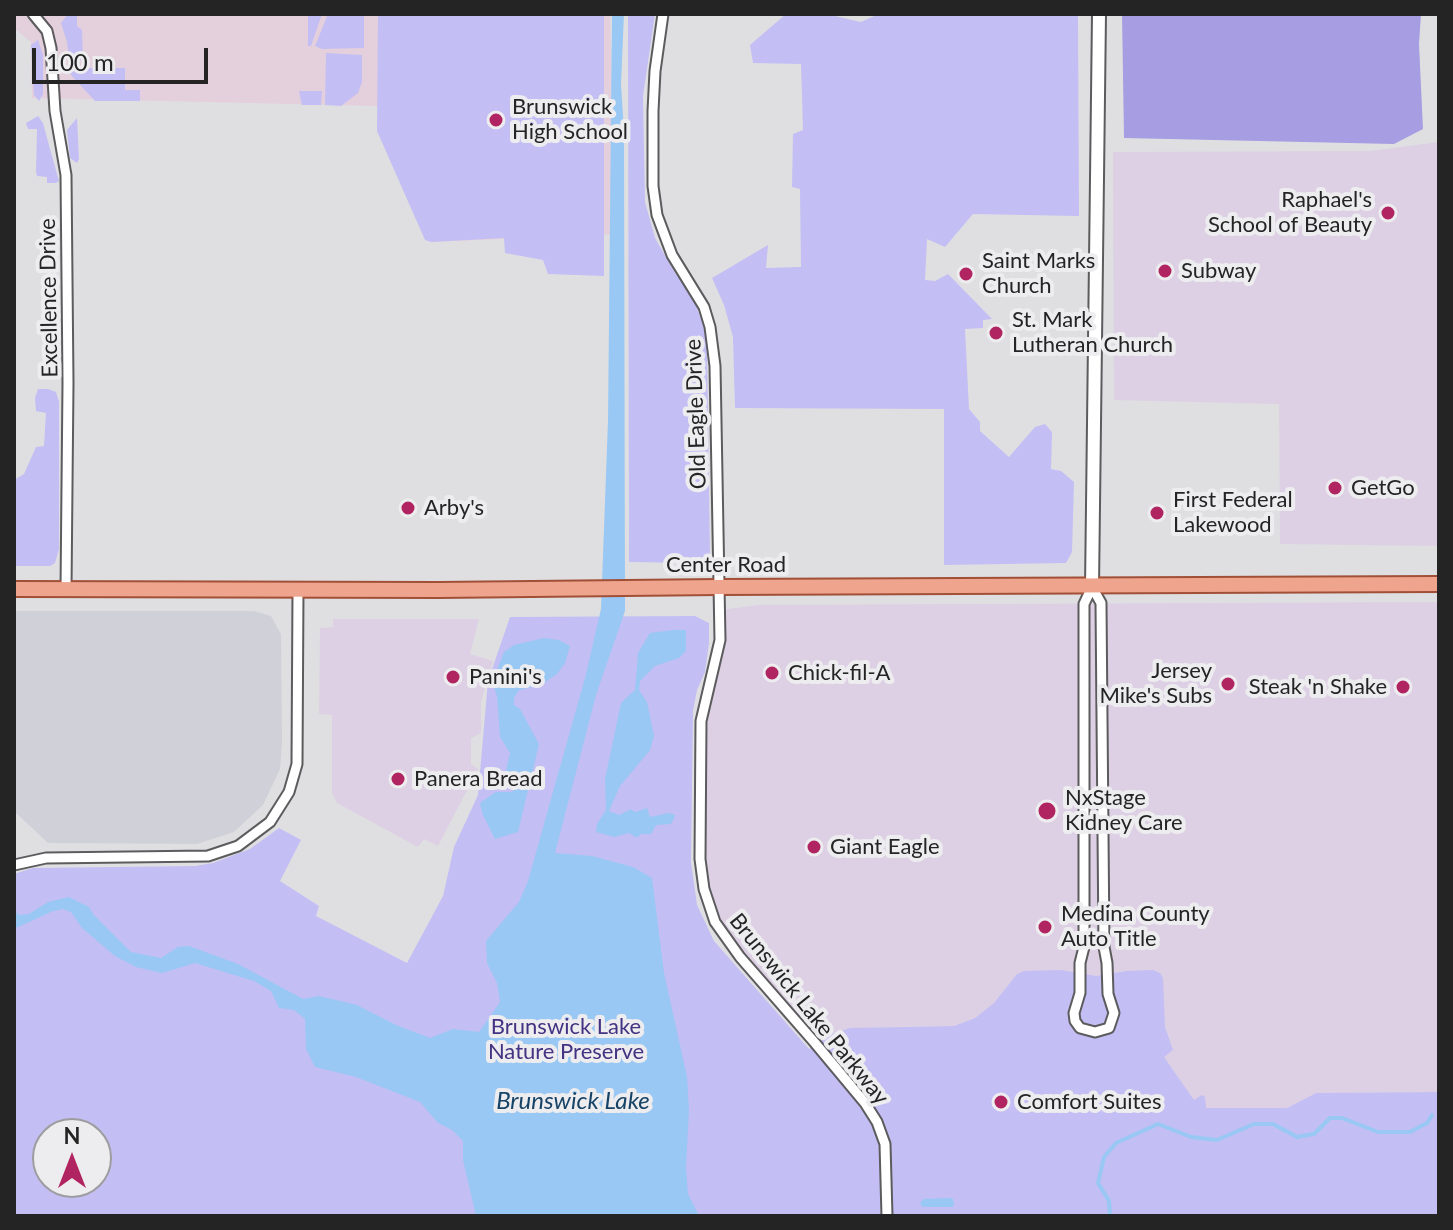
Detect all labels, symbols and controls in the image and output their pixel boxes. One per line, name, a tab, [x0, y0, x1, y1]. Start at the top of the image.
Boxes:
scale bar	[36, 32, 212, 82]
text: 100 m	[46, 47, 114, 76]
place label: Brunswick High School	[512, 94, 628, 146]
marker: Brunswick High School	[487, 111, 505, 129]
place label: Raphael's School of Beauty	[1208, 187, 1372, 238]
marker: Raphael's School of Beauty	[1379, 204, 1397, 222]
street label: Excellence Drive	[34, 218, 64, 378]
place label: Saint Marks Church	[982, 248, 1095, 300]
place label: Subway	[1181, 258, 1256, 284]
marker: Subway	[1156, 262, 1174, 280]
marker: Saint Marks Church	[957, 265, 975, 283]
place label: St. Mark Lutheran Church	[1012, 307, 1173, 358]
marker: St. Mark Lutheran Church	[987, 324, 1005, 342]
street label: Old Eagle Drive	[680, 338, 712, 490]
place label: GetGo	[1351, 475, 1415, 501]
marker: GetGo	[1326, 479, 1344, 497]
place label: First Federal Lakewood	[1173, 487, 1293, 538]
place label: Arby's	[424, 495, 484, 521]
marker: Arby's	[399, 499, 417, 517]
marker: First Federal Lakewood	[1148, 504, 1166, 522]
street label: Center Road	[666, 552, 786, 578]
place label: Jersey Mike's Subs	[1099, 658, 1212, 710]
place label: Chick-fil-A	[788, 660, 890, 686]
place label: Panini's	[469, 664, 542, 690]
marker: Chick-fil-A	[763, 664, 781, 682]
marker: Panini's	[444, 668, 462, 686]
place label: Steak 'n Shake	[1249, 674, 1387, 700]
marker: Jersey Mike's Subs	[1219, 675, 1237, 693]
marker: Steak 'n Shake	[1394, 678, 1412, 696]
place label: Panera Bread	[414, 766, 542, 792]
marker: Panera Bread	[389, 770, 407, 788]
place label: NxStage Kidney Care	[1065, 785, 1183, 836]
marker: NxStage Kidney Care	[1036, 800, 1058, 822]
place label: Giant Eagle	[830, 834, 940, 860]
marker: Giant Eagle	[805, 838, 823, 856]
place label: Medina County Auto Title	[1061, 901, 1210, 952]
street label: Brunswick Lake Parkway	[724, 908, 894, 1110]
marker: Medina County Auto Title	[1036, 918, 1054, 936]
park label: Brunswick Lake Nature Preserve	[488, 1014, 644, 1066]
water label: Brunswick Lake	[496, 1087, 650, 1115]
place label: Comfort Suites	[1017, 1089, 1161, 1115]
marker: Comfort Suites	[992, 1093, 1010, 1111]
north arrow	[32, 1118, 112, 1198]
text: N	[64, 1122, 80, 1149]

